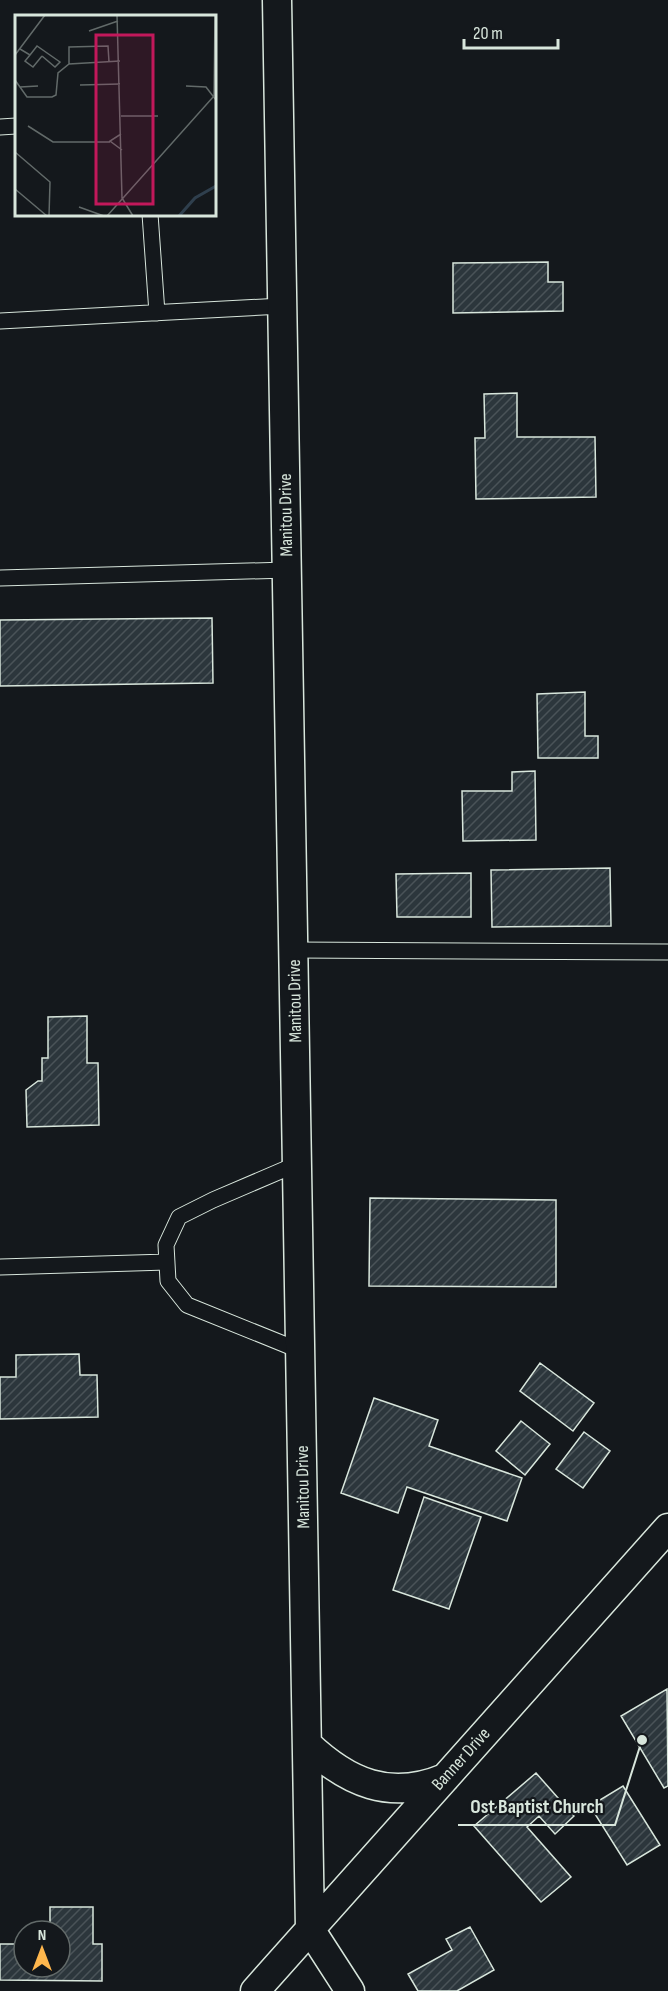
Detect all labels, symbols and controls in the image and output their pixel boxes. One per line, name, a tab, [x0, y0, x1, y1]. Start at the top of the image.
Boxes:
scale bar	[464, 12, 558, 50]
inset map	[15, 15, 216, 216]
text: 20 m	[473, 23, 503, 44]
street label: Manitou Drive	[275, 473, 297, 557]
street label: Manitou Drive	[284, 959, 306, 1043]
street label: Manitou Drive	[292, 1445, 314, 1529]
street label: Banner Drive	[427, 1723, 495, 1795]
callout: Ost Baptist Church	[458, 1787, 615, 1825]
text: Ost Baptist Church	[470, 1795, 604, 1819]
north arrow	[12, 1919, 72, 1979]
text: N	[38, 1926, 46, 1945]

